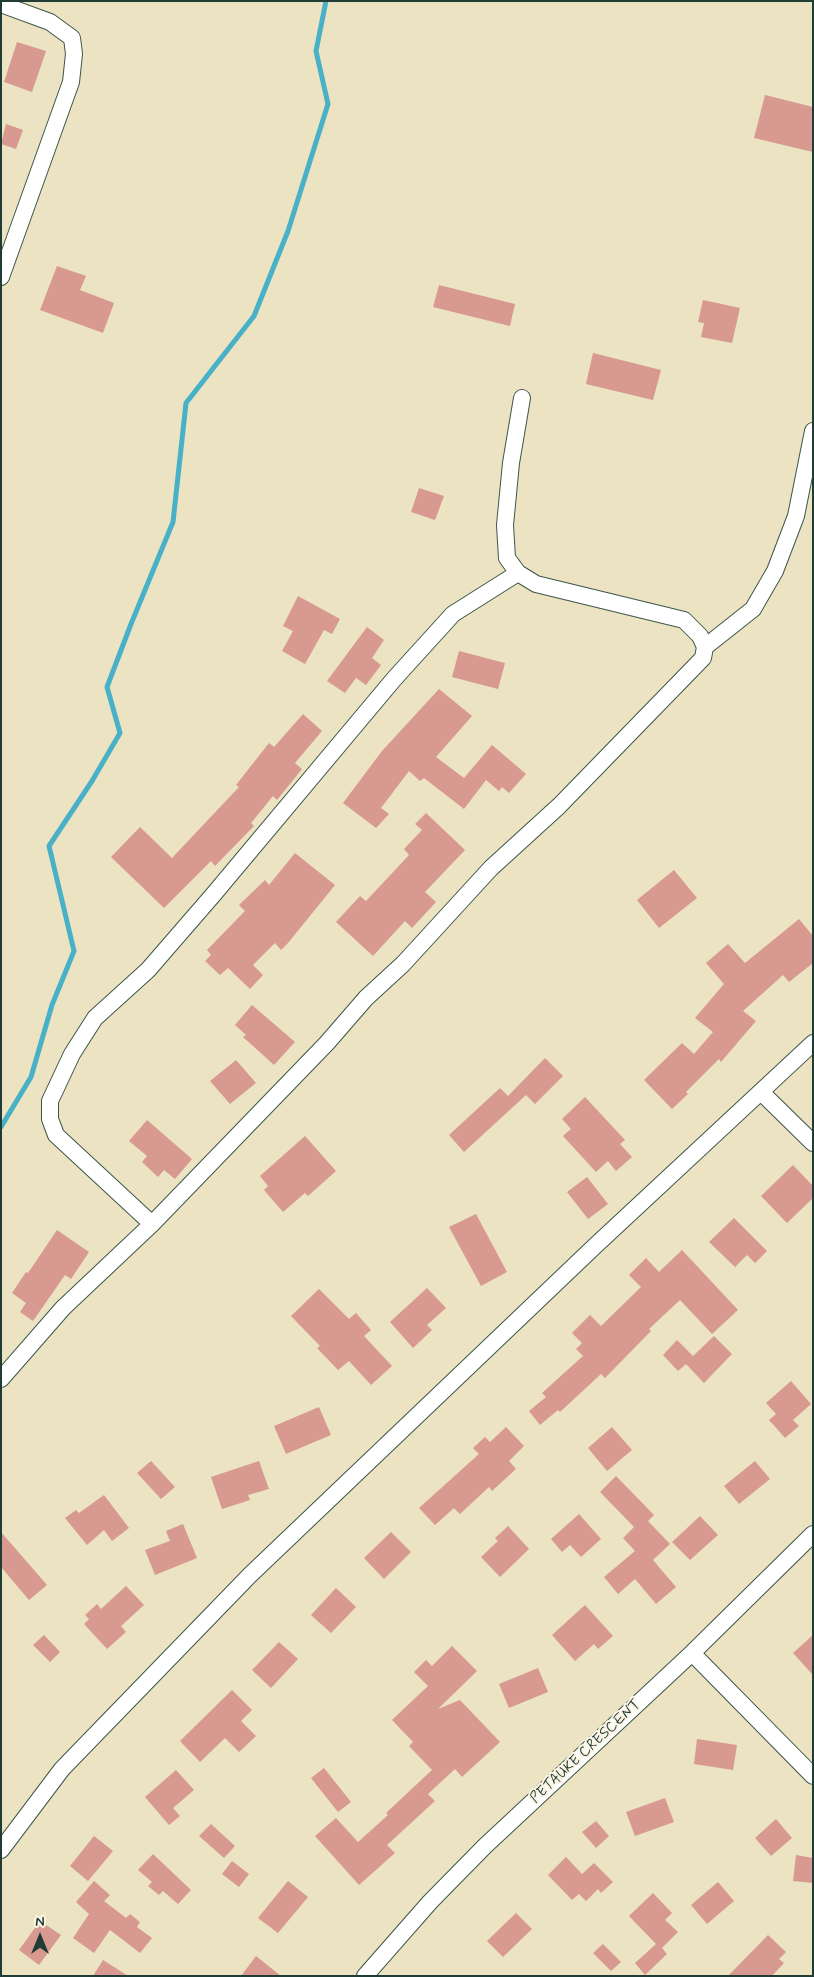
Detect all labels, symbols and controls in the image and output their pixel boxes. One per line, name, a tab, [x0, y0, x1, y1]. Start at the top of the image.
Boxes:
street label: PETAUKE CRESCENT	[527, 1696, 645, 1808]
north arrow	[15, 1912, 65, 1962]
text: N	[35, 1913, 45, 1931]

